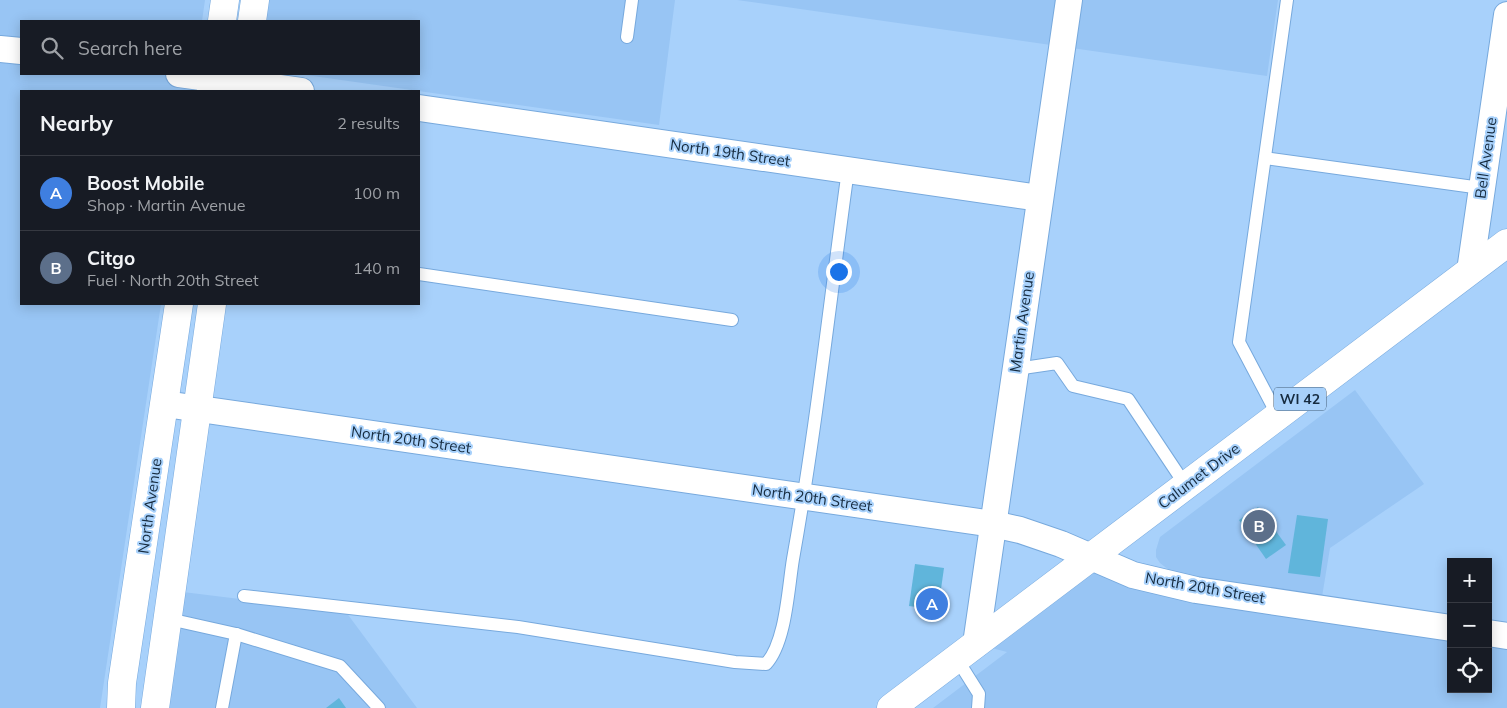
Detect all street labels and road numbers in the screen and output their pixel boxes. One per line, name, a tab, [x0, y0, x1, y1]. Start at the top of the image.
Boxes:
street label: Bell Avenue	[1470, 116, 1501, 200]
street label: North 19th Street	[669, 135, 791, 170]
street label: Martin Avenue	[1005, 270, 1038, 374]
road number: WI 42	[1274, 388, 1326, 410]
street label: North 20th Street	[350, 422, 472, 457]
street label: Calumet Drive	[1154, 439, 1244, 513]
street label: North Avenue	[133, 457, 166, 555]
street label: North 20th Street	[751, 480, 873, 515]
street label: North 20th Street	[1144, 568, 1266, 607]

